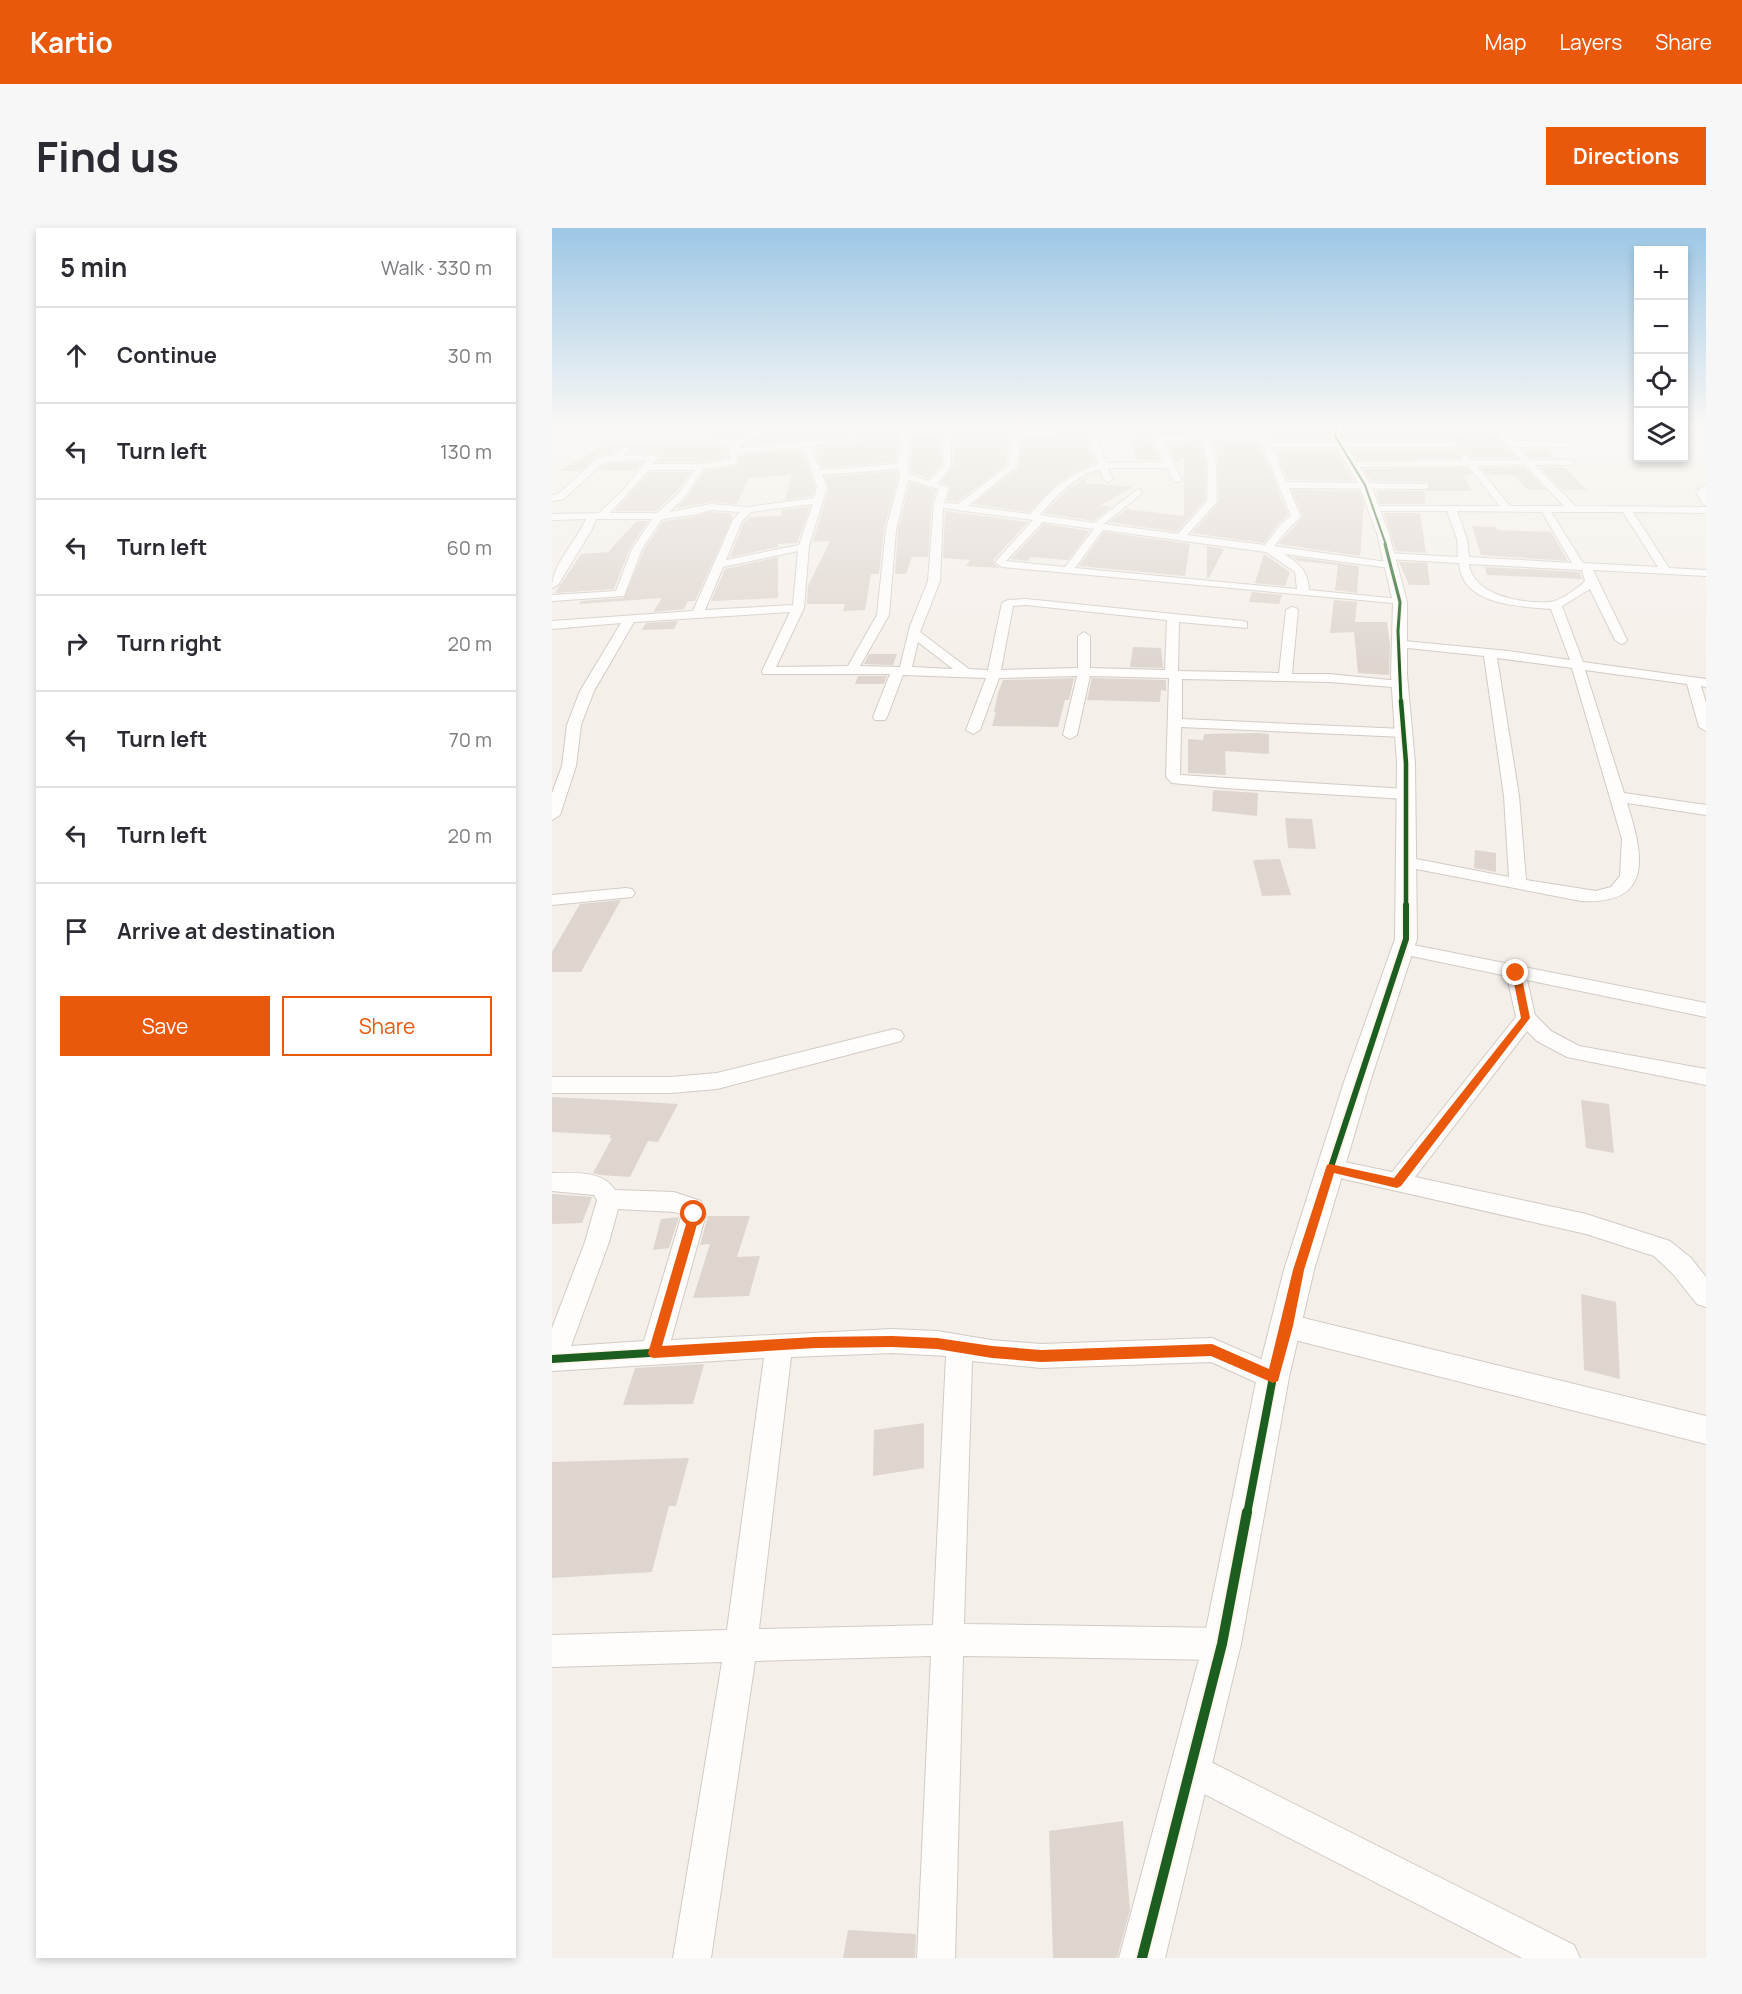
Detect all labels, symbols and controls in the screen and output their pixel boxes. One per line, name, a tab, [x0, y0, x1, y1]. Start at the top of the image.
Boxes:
text: Kartio	[30, 23, 113, 61]
text: Map	[1485, 28, 1526, 56]
text: Layers	[1559, 28, 1622, 56]
text: Share	[1655, 28, 1712, 56]
text: Find us	[36, 127, 179, 185]
button: Directions	[1546, 127, 1706, 185]
map controls	[1634, 246, 1688, 462]
button: +	[1634, 246, 1688, 300]
text: 5 min	[60, 249, 127, 285]
text: Walk · 330 m	[381, 254, 492, 281]
button: −	[1634, 300, 1688, 354]
icon: ahead	[60, 339, 93, 372]
text: Continue	[117, 340, 217, 370]
text: 30 m	[448, 342, 492, 369]
button: locate	[1634, 354, 1688, 408]
button: layers	[1634, 408, 1688, 462]
icon: left	[60, 435, 93, 468]
text: Turn left	[117, 436, 207, 466]
text: 130 m	[440, 438, 492, 465]
icon: left	[60, 531, 93, 564]
text: Turn left	[117, 532, 207, 562]
text: 60 m	[446, 534, 492, 561]
icon: right	[60, 627, 93, 660]
text: Turn right	[117, 628, 222, 658]
text: 20 m	[447, 630, 492, 657]
icon: left	[60, 723, 93, 756]
text: Turn left	[117, 724, 207, 754]
text: 70 m	[449, 726, 492, 753]
icon: left	[60, 819, 93, 852]
text: Turn left	[117, 820, 207, 850]
text: 20 m	[447, 822, 492, 849]
icon: arrive	[60, 915, 93, 948]
text: Arrive at destination	[117, 916, 335, 946]
route end	[1502, 959, 1528, 985]
button: Save	[60, 996, 270, 1056]
button: Share	[282, 996, 492, 1056]
route start	[680, 1200, 706, 1226]

